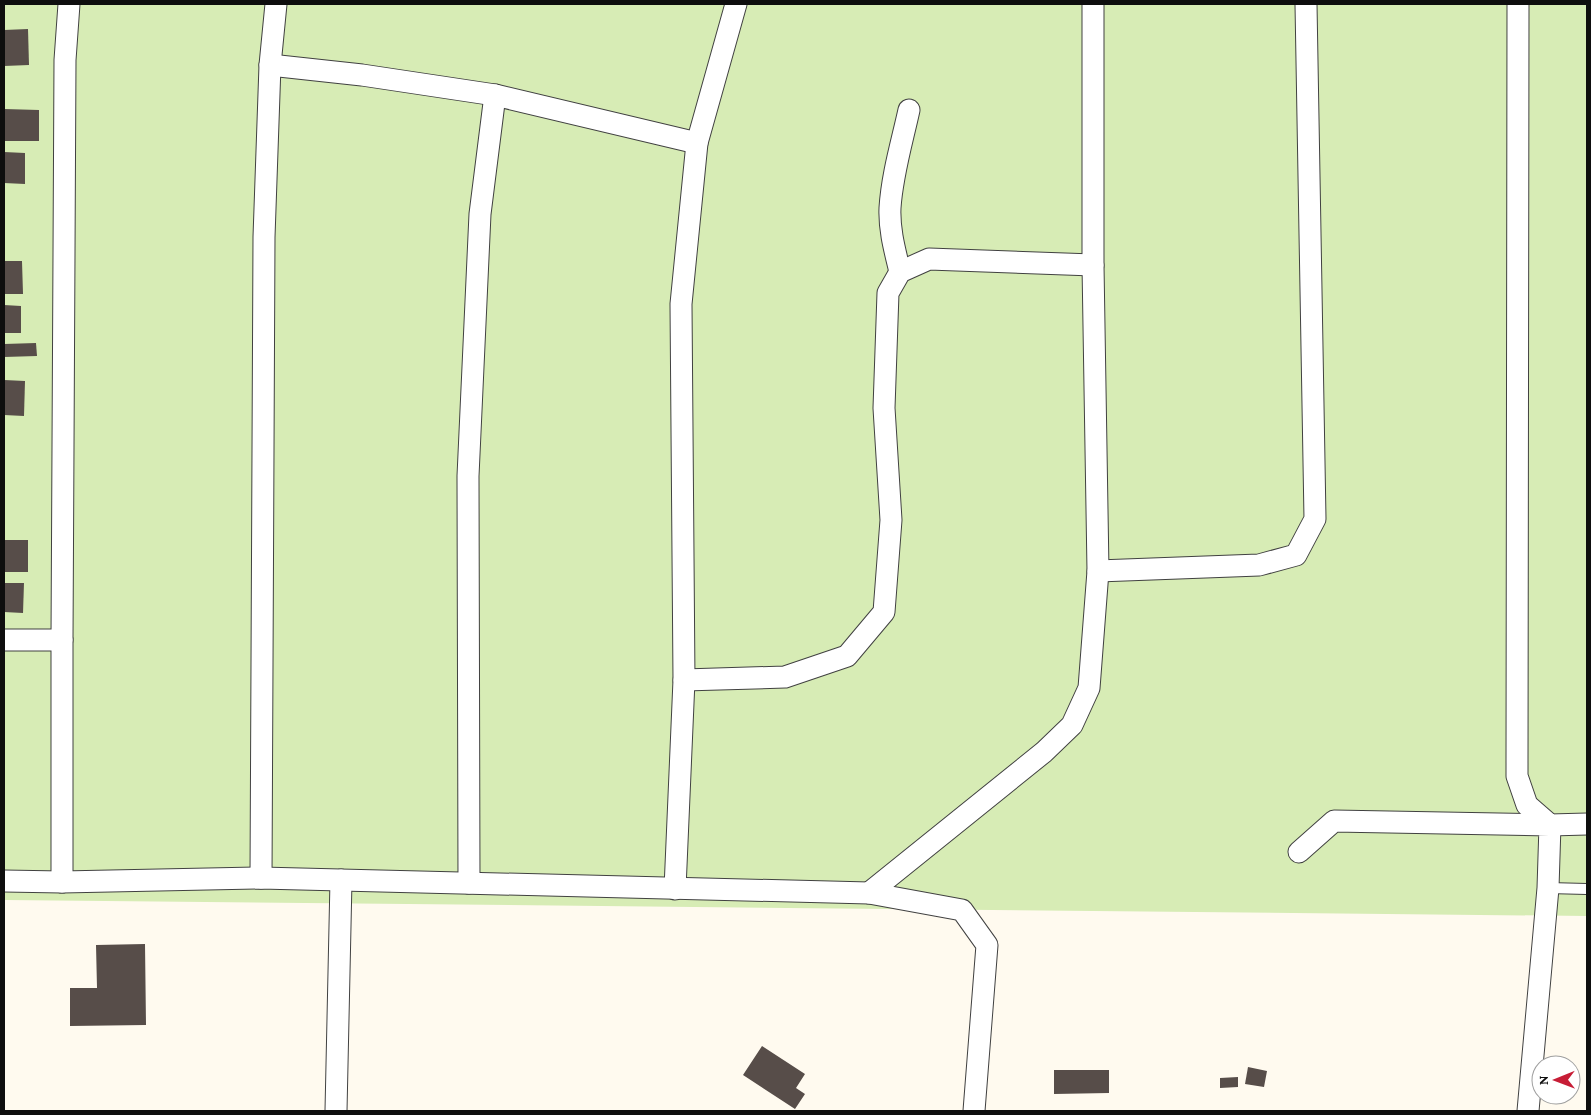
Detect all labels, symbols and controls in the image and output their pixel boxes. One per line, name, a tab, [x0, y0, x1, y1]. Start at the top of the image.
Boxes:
north arrow	[1531, 1055, 1581, 1105]
text: N	[1535, 1075, 1551, 1085]

